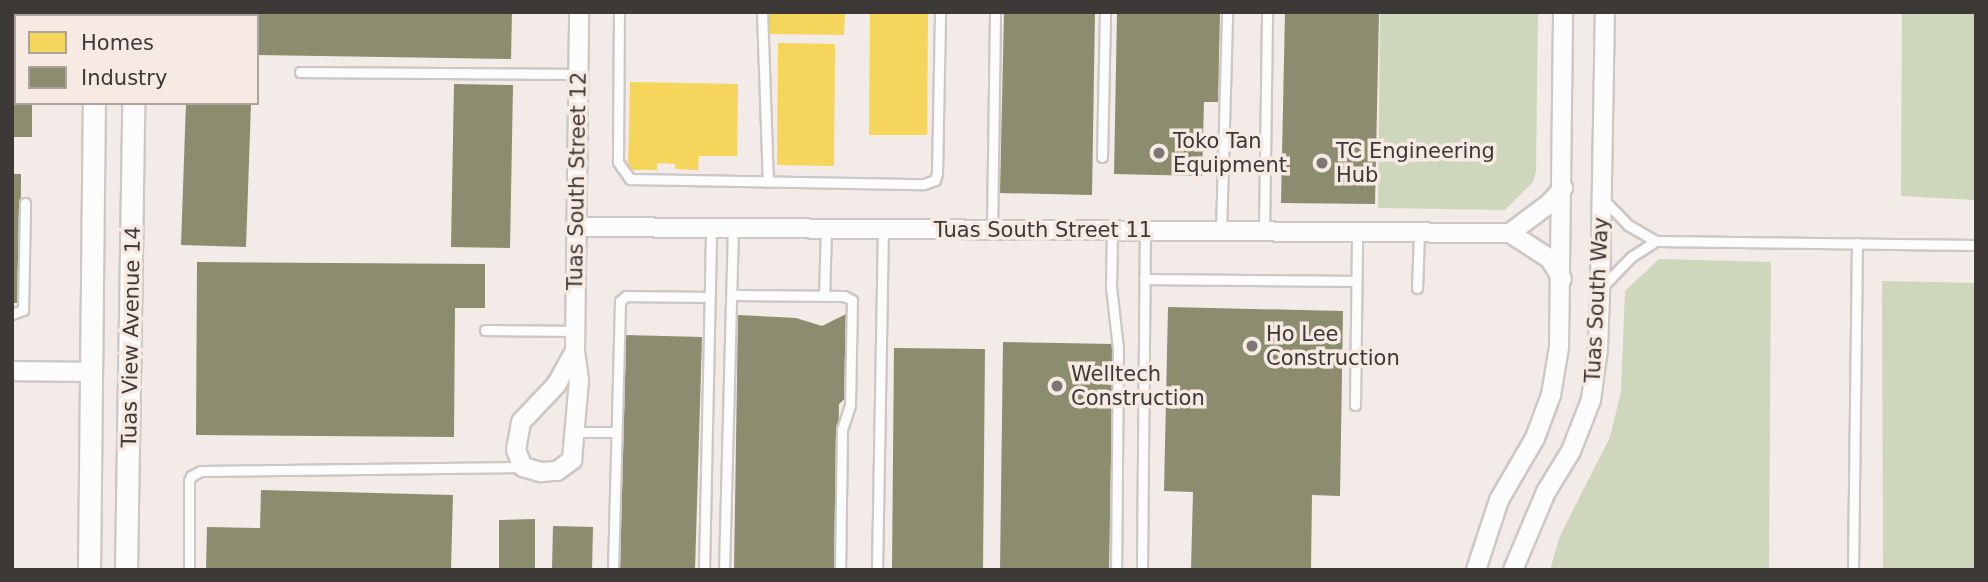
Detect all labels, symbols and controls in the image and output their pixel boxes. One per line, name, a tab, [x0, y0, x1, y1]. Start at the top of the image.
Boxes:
legend	[14, 14, 259, 105]
text: Homes	[81, 31, 154, 55]
text: Industry	[81, 66, 167, 90]
street label: Tuas South Street 12	[562, 72, 592, 290]
place label: Toko Tan Equipment	[1173, 128, 1287, 178]
place label: TC Engineering Hub	[1336, 138, 1495, 188]
marker: Toko Tan Equipment	[1151, 145, 1167, 161]
marker: TC Engineering Hub	[1314, 155, 1330, 171]
street label: Tuas South Street 11	[934, 217, 1152, 243]
street label: Tuas South Way	[1580, 217, 1614, 383]
street label: Tuas View Avenue 14	[116, 226, 146, 448]
place label: Ho Lee Construction	[1266, 321, 1400, 371]
marker: Ho Lee Construction	[1244, 338, 1260, 354]
place label: Welltech Construction	[1071, 361, 1205, 411]
marker: Welltech Construction	[1049, 378, 1065, 394]

